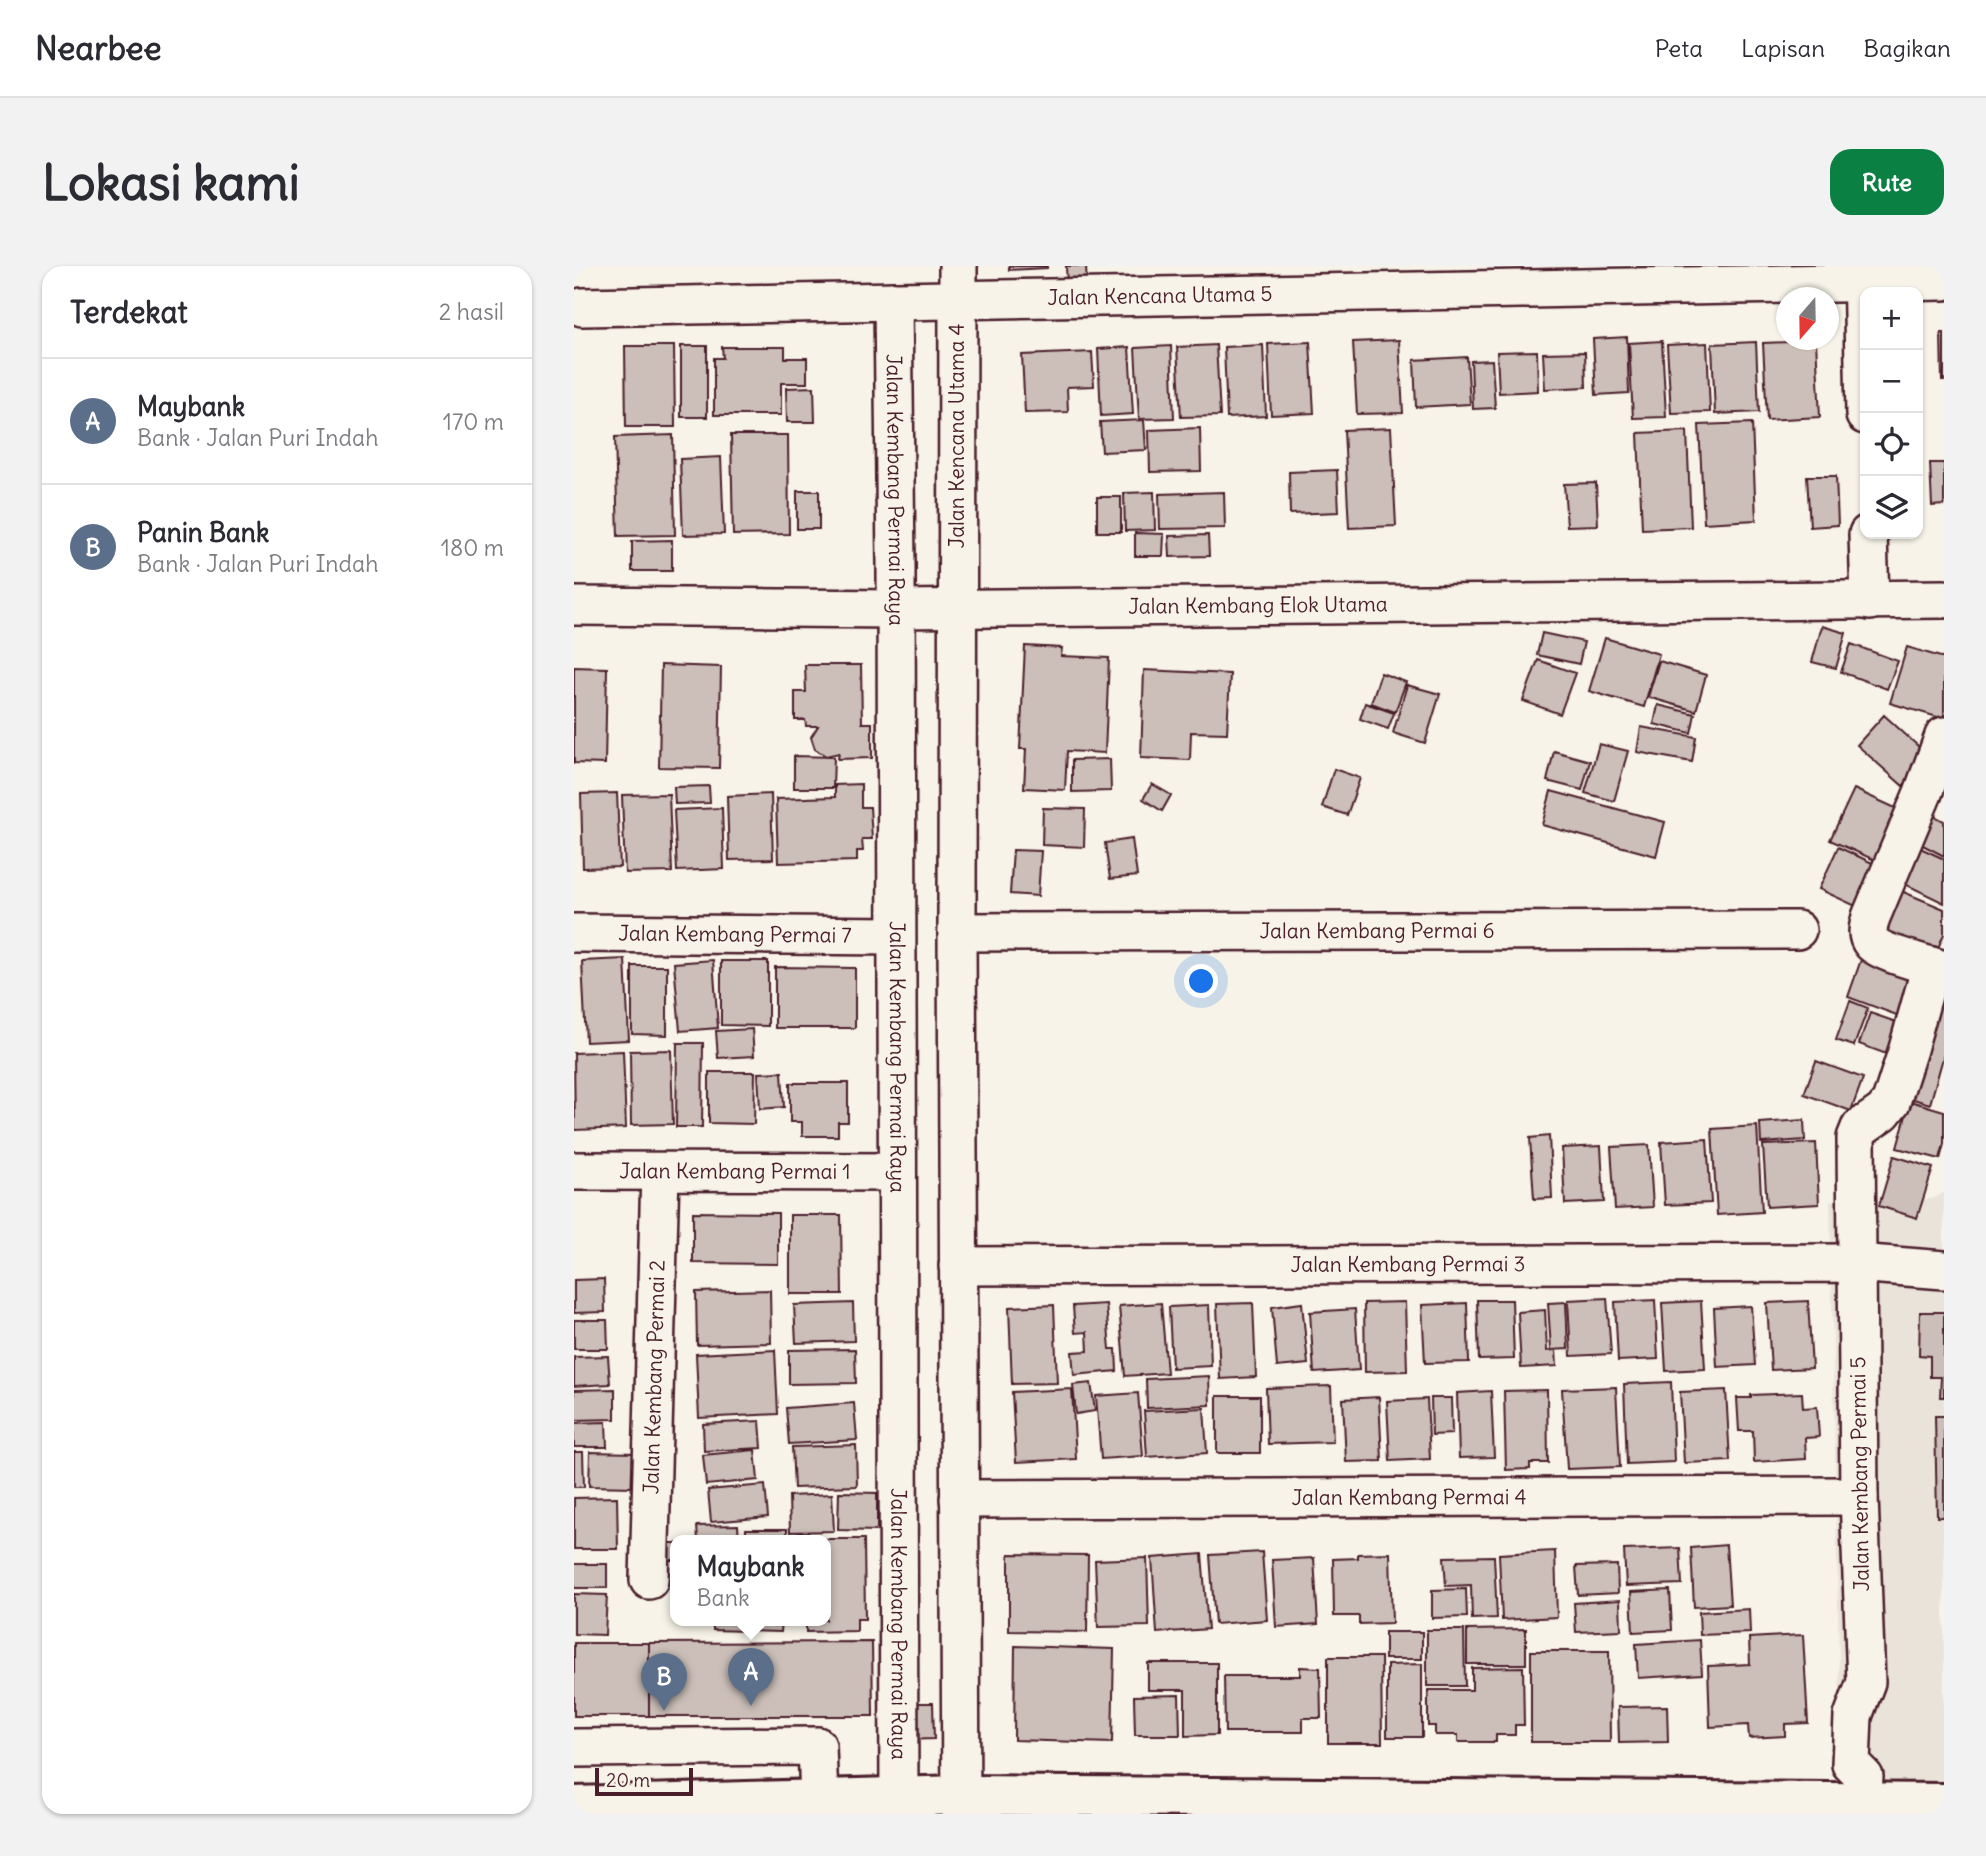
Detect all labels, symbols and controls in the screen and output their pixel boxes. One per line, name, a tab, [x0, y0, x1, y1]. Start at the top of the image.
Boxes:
text: Nearbee	[35, 27, 161, 69]
text: Peta	[1655, 33, 1703, 63]
text: Lapisan	[1741, 33, 1825, 63]
text: Bagikan	[1863, 33, 1951, 63]
button: Rute	[1830, 149, 1944, 215]
text: Lokasi kami	[42, 152, 300, 213]
street label: Jalan Kencana Utama 5	[1047, 280, 1273, 311]
north arrow	[1776, 287, 1839, 350]
map controls	[1860, 287, 1923, 539]
button: +	[1860, 287, 1923, 350]
text: Terdekat	[70, 293, 188, 331]
text: 2 hasil	[439, 297, 504, 326]
street label: Jalan Kencana Utama 4	[943, 323, 970, 549]
button: −	[1860, 350, 1923, 413]
street label: Jalan Kembang Permai Raya	[881, 354, 910, 626]
text: Maybank	[137, 390, 245, 423]
text: A	[86, 407, 100, 436]
text: 170 m	[443, 407, 504, 436]
button: locate	[1860, 413, 1923, 476]
text: Bank · Jalan Puri Indah	[137, 423, 379, 452]
button: layers	[1860, 476, 1923, 539]
text: Panin Bank	[137, 516, 269, 549]
text: B	[85, 533, 101, 562]
text: 180 m	[441, 533, 504, 562]
text: Bank · Jalan Puri Indah	[137, 549, 379, 578]
street label: Jalan Kembang Elok Utama	[1128, 590, 1388, 620]
street label: Jalan Kembang Permai 6	[1259, 917, 1495, 944]
street label: Jalan Kembang Permai 7	[618, 919, 852, 949]
street label: Jalan Kembang Permai Raya	[884, 921, 912, 1193]
your location	[1184, 964, 1218, 998]
street label: Jalan Kembang Permai 1	[619, 1157, 851, 1185]
street label: Jalan Kembang Permai 3	[1290, 1250, 1526, 1278]
street label: Jalan Kembang Permai 2	[637, 1259, 671, 1495]
street label: Jalan Kembang Permai 5	[1844, 1356, 1875, 1592]
street label: Jalan Kembang Permai 4	[1291, 1483, 1527, 1511]
street label: Jalan Kembang Permai Raya	[885, 1488, 913, 1760]
popup	[670, 1535, 831, 1626]
text: Maybank	[697, 1550, 804, 1583]
text: Bank	[697, 1583, 750, 1612]
pin: A	[728, 1648, 774, 1706]
pin: B	[641, 1653, 687, 1711]
scale bar	[595, 1765, 693, 1797]
text: 20 m	[606, 1768, 650, 1792]

